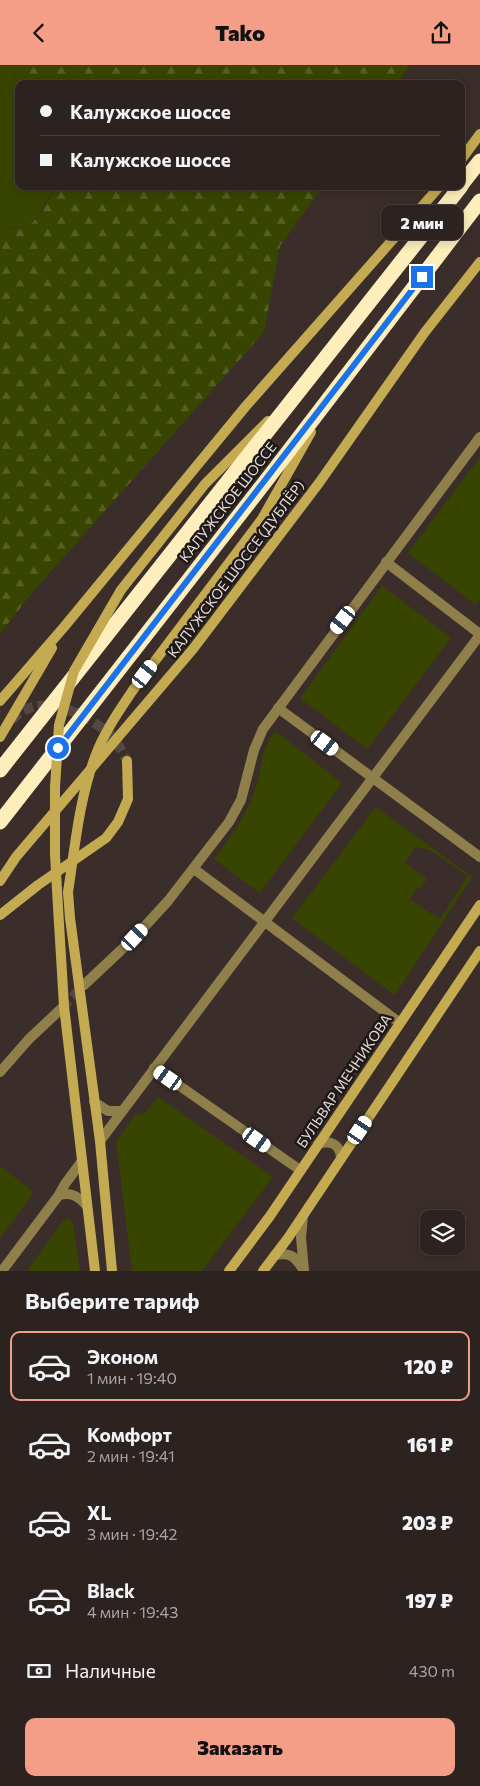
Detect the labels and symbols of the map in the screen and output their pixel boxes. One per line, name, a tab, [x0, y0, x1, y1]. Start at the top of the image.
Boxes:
callout: 2 мин	[381, 205, 463, 239]
route end	[411, 266, 433, 288]
street label: КАЛУЖСКОЕ ШОССЕ	[175, 438, 280, 565]
street label: КАЛУЖСКОЕ ШОССЕ (ДУБЛЁР)	[164, 477, 308, 660]
car	[327, 604, 358, 636]
car	[129, 658, 160, 690]
car	[308, 728, 341, 758]
route start	[47, 737, 69, 759]
car	[119, 921, 150, 953]
street label: БУЛЬВАР МЕЧНИКОВА	[293, 1010, 395, 1151]
car	[151, 1063, 184, 1093]
car	[345, 1113, 374, 1147]
car	[240, 1125, 273, 1155]

